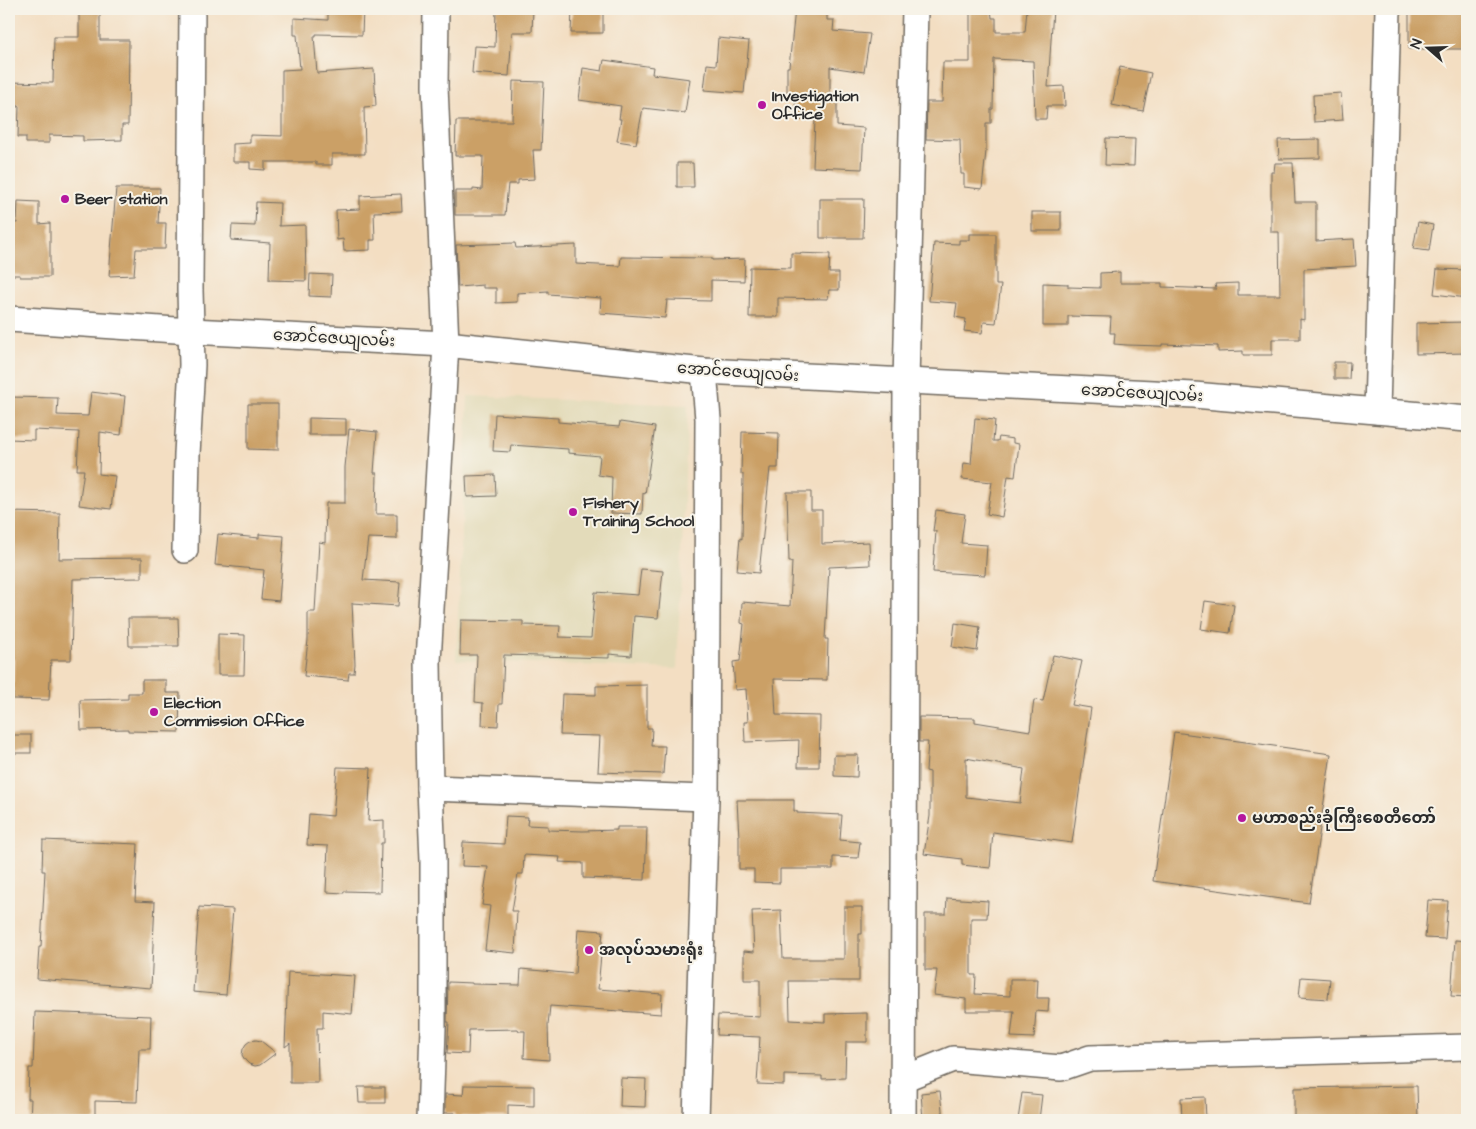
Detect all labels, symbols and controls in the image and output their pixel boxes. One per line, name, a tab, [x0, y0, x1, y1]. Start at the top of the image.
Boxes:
north arrow	[1404, 22, 1454, 72]
text: N	[1406, 36, 1428, 51]
place label: Investigation Office	[772, 85, 859, 125]
marker: Investigation Office	[756, 99, 768, 111]
place label: Beer station	[75, 188, 167, 210]
marker: Beer station	[59, 193, 71, 205]
street label: အောင်ဇေယျလမ်း	[272, 323, 396, 354]
street label: အောင်ဇေယျလမ်း	[676, 356, 800, 389]
street label: အောင်ဇေယျလမ်း	[1080, 378, 1204, 409]
place label: Fishery Training School	[582, 492, 695, 534]
marker: Fishery Training School	[567, 506, 579, 518]
place label: Election Commission Office	[164, 692, 305, 732]
marker: Election Commission Office	[148, 706, 160, 718]
place label: မဟာစည်းခုံကြီးစေတီတော်	[1252, 806, 1436, 831]
marker: မဟာစည်းခုံကြီးစေတီတော်	[1236, 812, 1248, 824]
place label: အလုပ်သမားရုံး	[599, 938, 703, 963]
marker: အလုပ်သမားရုံး	[583, 944, 595, 956]

